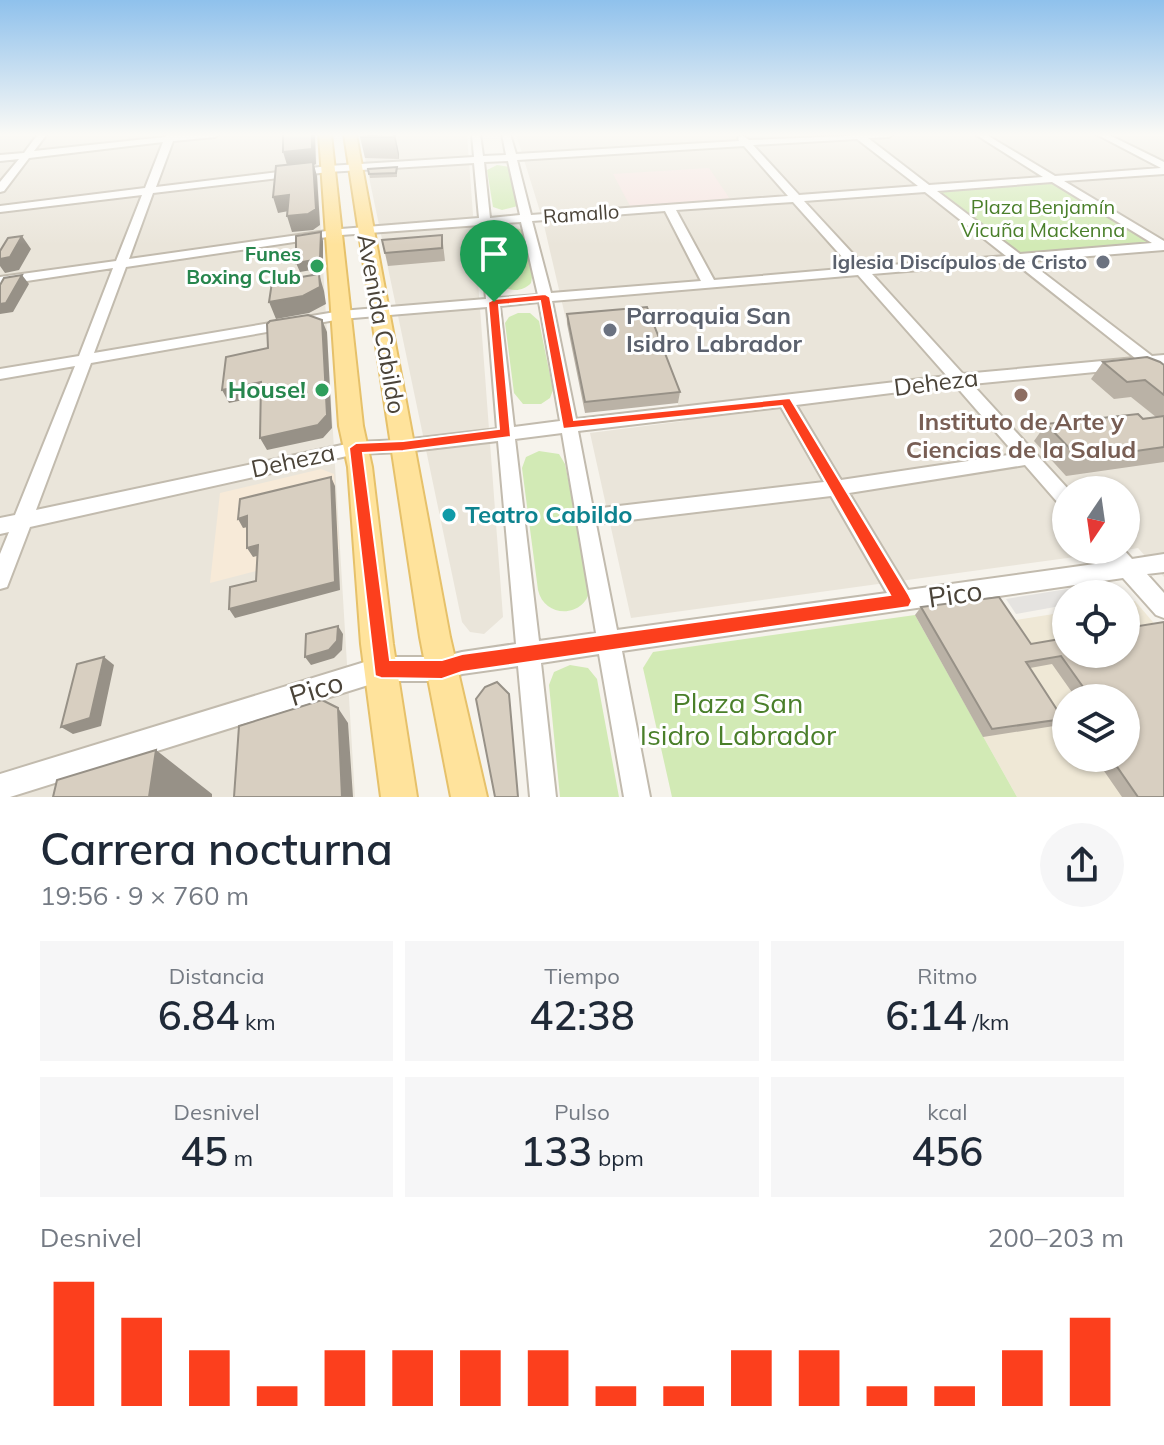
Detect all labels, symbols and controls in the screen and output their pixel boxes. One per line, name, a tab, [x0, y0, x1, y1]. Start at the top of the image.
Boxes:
park label: Plaza Benjamín Vicuña Mackenna	[961, 194, 1125, 242]
street label: Ramallo	[542, 198, 620, 229]
pin	[460, 220, 528, 302]
street label: Avenida Cabildo	[351, 232, 413, 416]
icon: arrive	[472, 232, 516, 276]
place label: Funes Boxing Club	[186, 241, 301, 289]
place label: Iglesia Discípulos de Cristo	[832, 249, 1087, 274]
marker: Iglesia Discípulos de Cristo	[1094, 253, 1112, 271]
marker: Funes Boxing Club	[308, 257, 326, 275]
place label: Parroquia San Isidro Labrador	[626, 300, 802, 358]
marker: Parroquia San Isidro Labrador	[601, 321, 619, 339]
street label: Deheza	[892, 362, 980, 402]
place label: House!	[228, 374, 306, 404]
marker: House!	[313, 381, 331, 399]
marker: Instituto de Arte y Ciencias de la Salud	[1012, 386, 1030, 404]
place label: Instituto de Arte y Ciencias de la Salud	[906, 406, 1136, 464]
street label: Deheza	[248, 437, 337, 484]
north arrow	[1052, 476, 1140, 564]
map controls	[1052, 476, 1140, 772]
place label: Teatro Cabildo	[465, 499, 633, 529]
marker: Teatro Cabildo	[440, 506, 458, 524]
street label: Pico	[926, 572, 984, 615]
button: locate	[1052, 580, 1140, 668]
street label: Pico	[285, 664, 347, 713]
button: layers	[1052, 684, 1140, 772]
park label: Plaza San Isidro Labrador	[640, 685, 837, 752]
text: Carrera nocturna	[40, 821, 393, 876]
button: share	[1040, 823, 1124, 907]
text: 19:56 · 9 × 760 m	[40, 879, 249, 912]
text: Distancia	[169, 962, 264, 990]
text: Tiempo	[544, 962, 620, 990]
text: Ritmo	[917, 962, 977, 990]
text: 6.84	[158, 990, 239, 1040]
text: 42:38	[529, 990, 635, 1040]
text: 6:14	[885, 990, 967, 1040]
text: km	[239, 1008, 276, 1036]
text: /km	[967, 1008, 1009, 1036]
text: Desnivel	[174, 1098, 260, 1126]
text: Pulso	[554, 1098, 610, 1126]
text: kcal	[927, 1098, 967, 1126]
text: 45	[180, 1126, 228, 1176]
text: 133	[520, 1126, 592, 1176]
text: 456	[911, 1126, 983, 1176]
text: m	[228, 1144, 253, 1172]
text: bpm	[592, 1144, 644, 1172]
text: Desnivel	[40, 1221, 142, 1254]
text: 200–203 m	[988, 1221, 1124, 1254]

